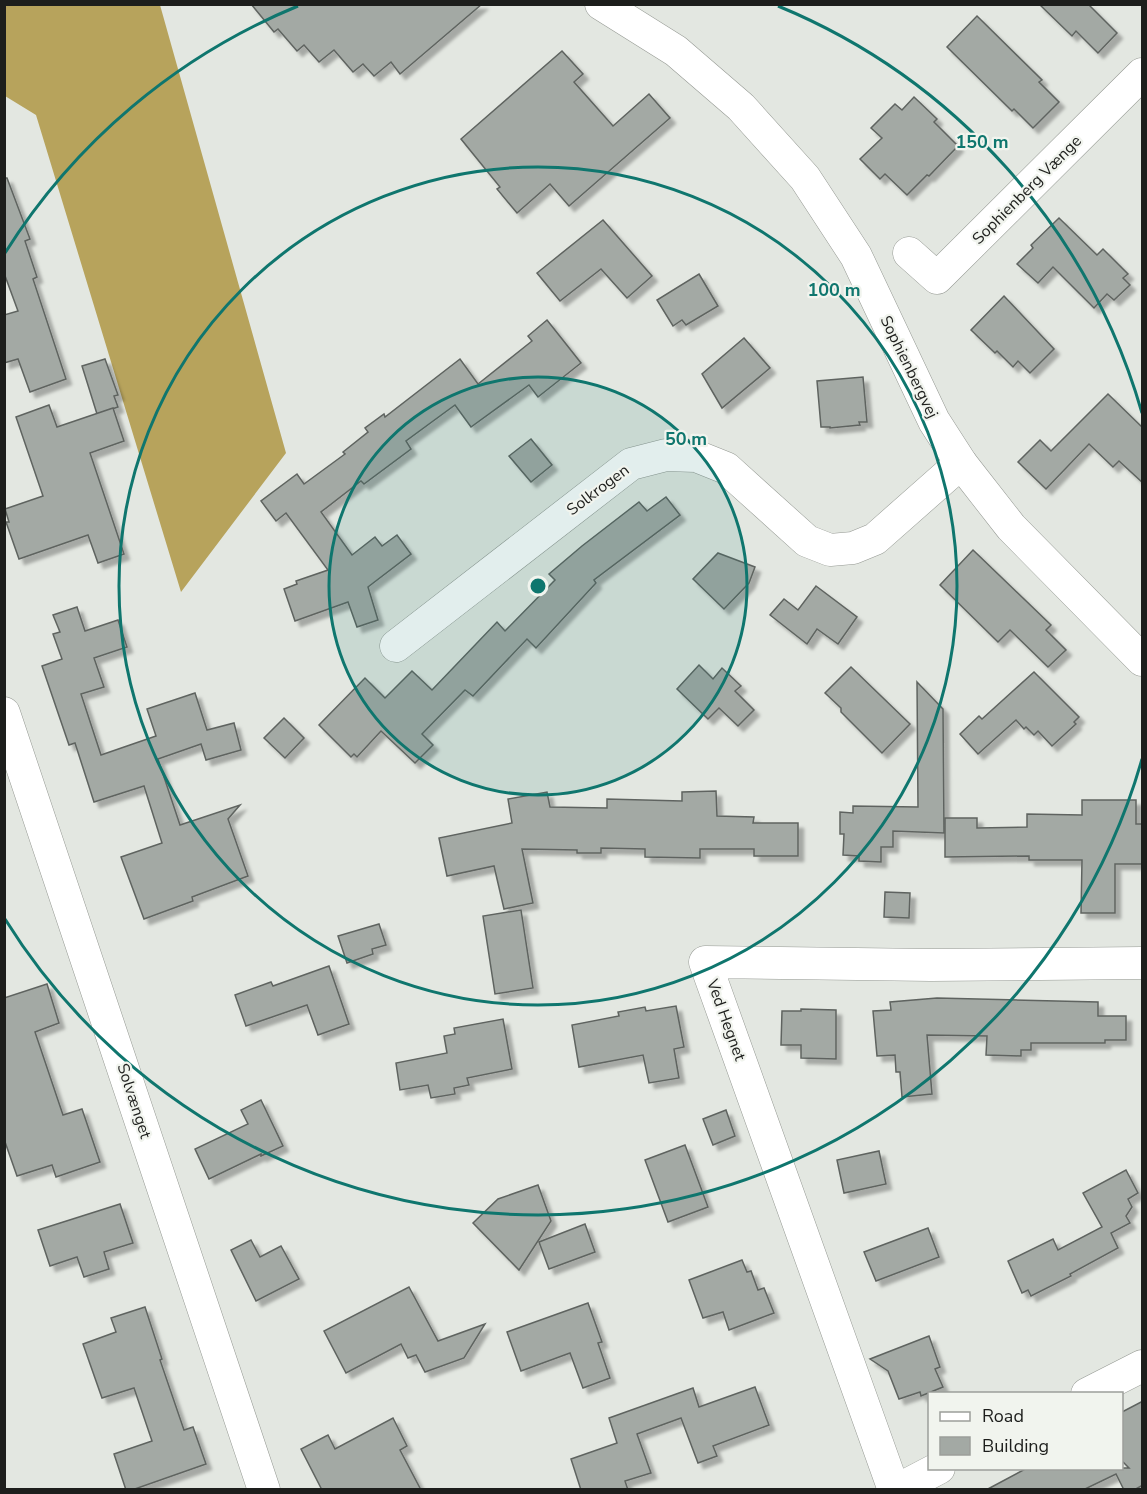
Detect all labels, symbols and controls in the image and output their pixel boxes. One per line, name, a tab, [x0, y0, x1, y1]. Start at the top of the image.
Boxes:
text: 150 m	[955, 130, 1009, 154]
street label: Sophienberg Vænge	[968, 131, 1086, 249]
text: 100 m	[807, 278, 861, 302]
street label: Sophienbergvej	[875, 312, 943, 422]
text: 50 m	[665, 427, 707, 451]
street label: Solkrogen	[562, 459, 634, 521]
centre of rings	[528, 576, 548, 596]
street label: Ved Hegnet	[701, 975, 751, 1064]
street label: Solvænget	[112, 1061, 157, 1142]
legend	[928, 1392, 1123, 1470]
text: Road	[982, 1404, 1024, 1428]
text: Building	[982, 1434, 1049, 1458]

